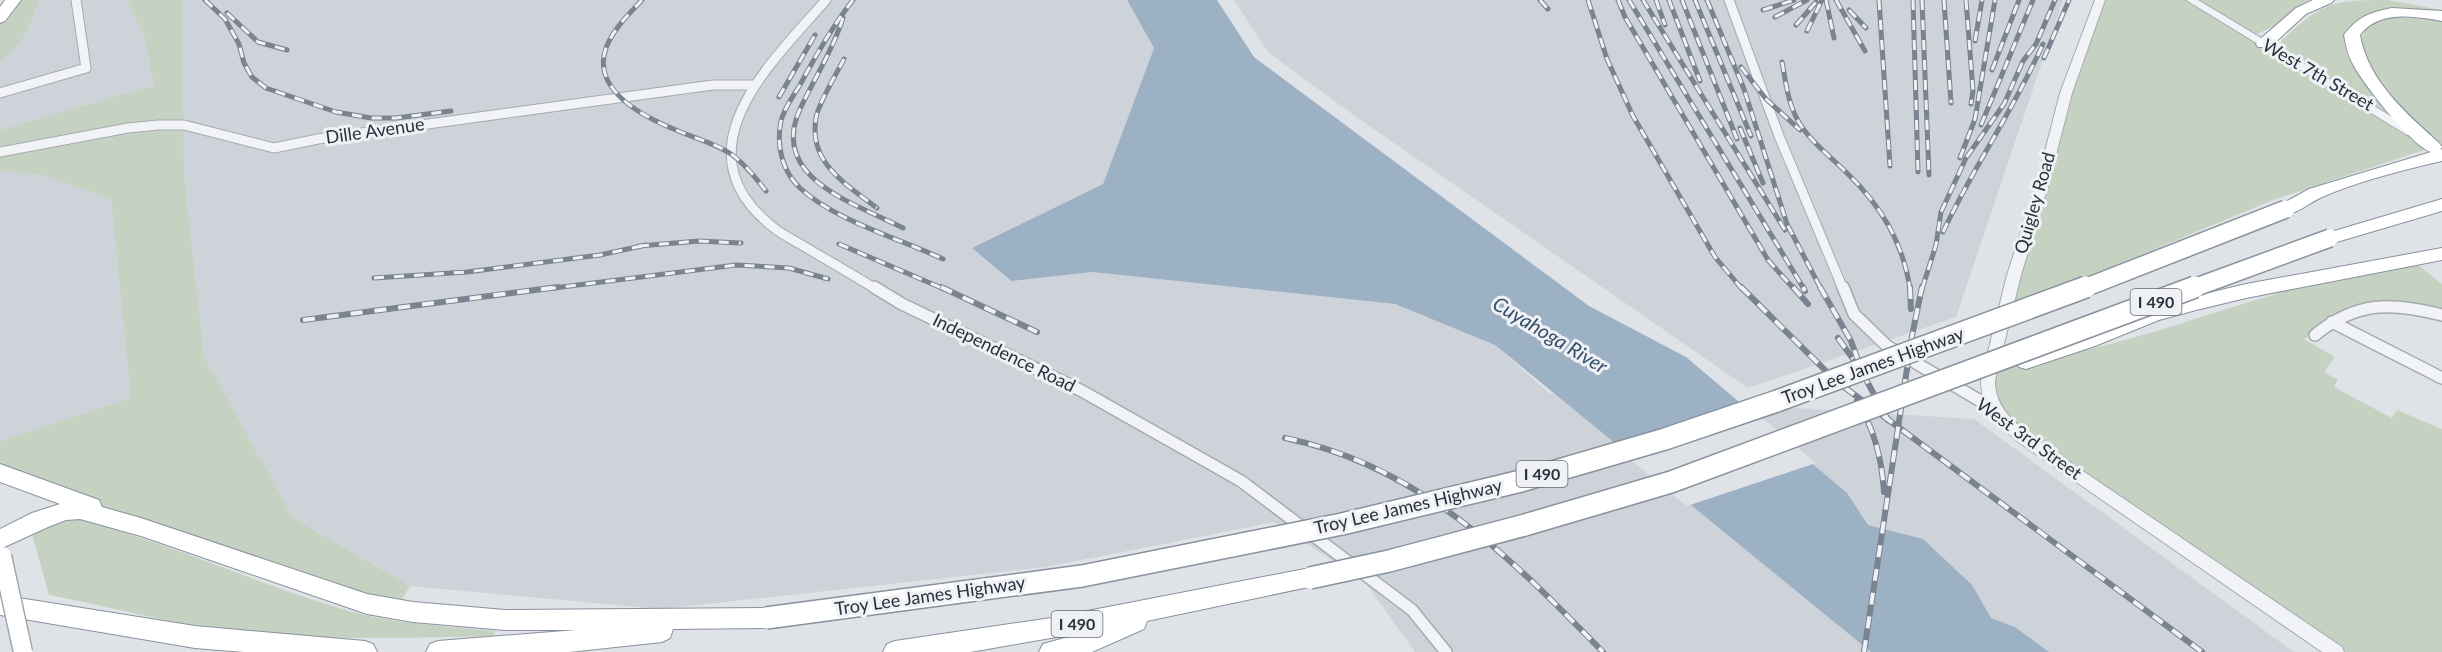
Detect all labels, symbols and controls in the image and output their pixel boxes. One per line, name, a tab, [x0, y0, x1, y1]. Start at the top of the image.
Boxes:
street label: West 7th Street	[2259, 33, 2379, 115]
street label: Dille Avenue	[324, 112, 426, 148]
street label: Quigley Road	[2009, 149, 2059, 256]
road number: I 490	[2130, 289, 2182, 315]
water label: Cuyahoga River	[1489, 291, 1613, 378]
street label: Independence Road	[929, 308, 1079, 396]
street label: Troy Lee James Highway	[1779, 322, 1967, 408]
street label: West 3rd Street	[1973, 393, 2087, 484]
road number: I 490	[1516, 461, 1568, 487]
street label: Troy Lee James Highway	[1312, 474, 1505, 538]
street label: Troy Lee James Highway	[833, 571, 1027, 619]
road number: I 490	[1052, 611, 1102, 637]

